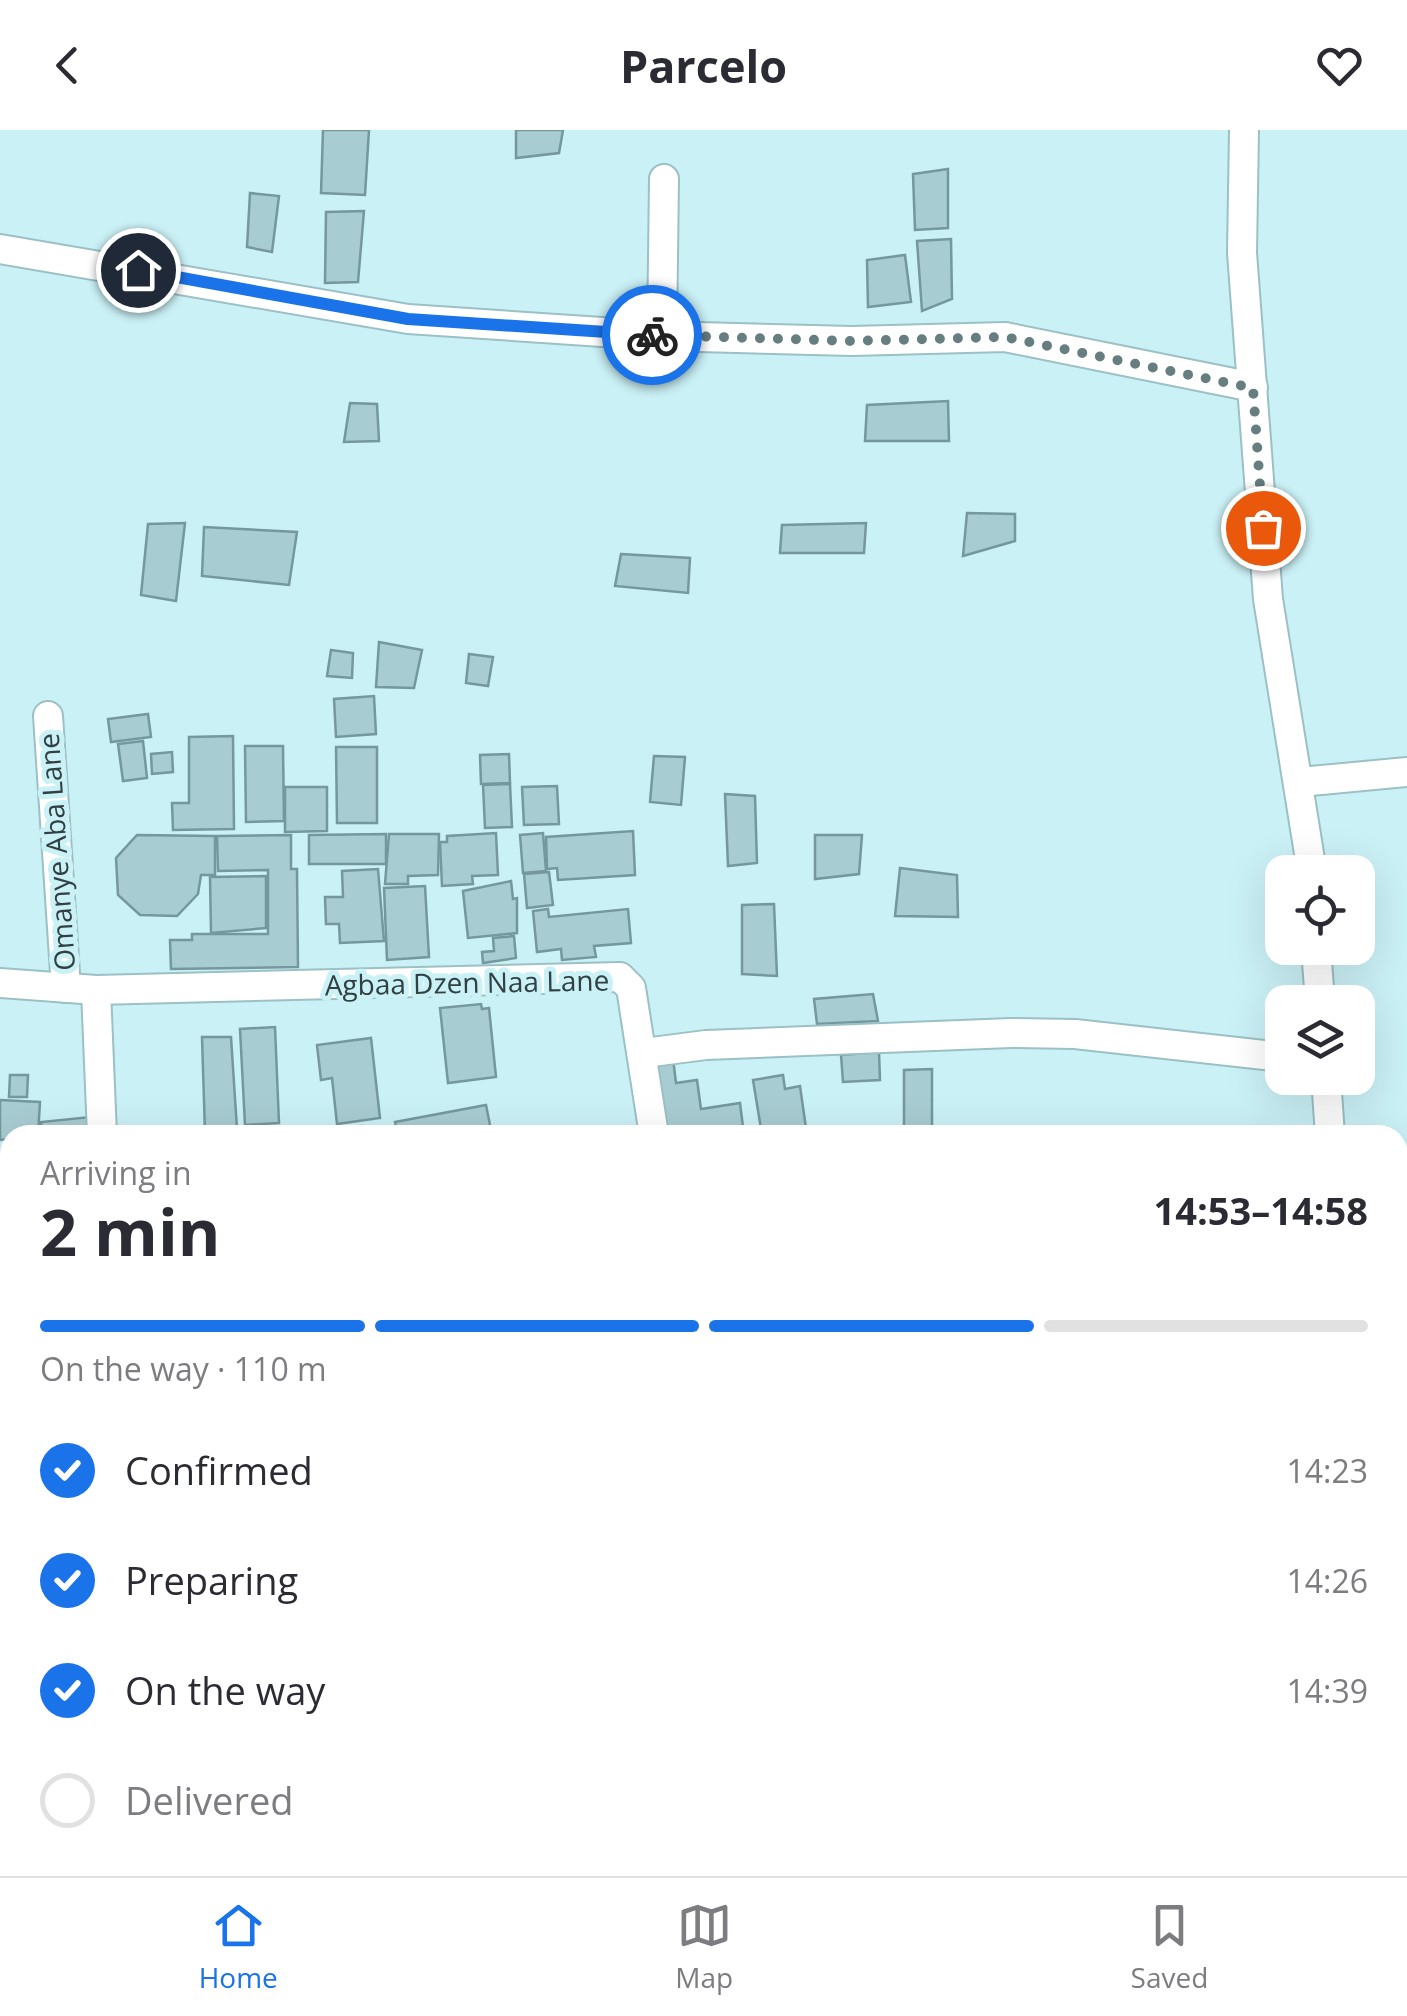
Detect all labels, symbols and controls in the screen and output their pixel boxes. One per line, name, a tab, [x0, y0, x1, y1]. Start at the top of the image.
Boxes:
text: Parcelo	[620, 35, 787, 96]
icon: back	[40, 38, 95, 93]
icon: heart	[1312, 38, 1367, 93]
pin	[96, 228, 181, 313]
icon: home	[111, 243, 166, 298]
courier	[602, 285, 702, 385]
icon: bike	[625, 308, 680, 363]
pin	[1221, 486, 1306, 571]
icon: bag	[1236, 501, 1291, 556]
street label: Omanye Aba Lane	[29, 732, 83, 972]
map controls	[1265, 855, 1375, 1095]
button: locate	[1265, 855, 1375, 965]
street label: Agbaa Dzen Naa Lane	[324, 961, 610, 1003]
button: layers	[1265, 985, 1375, 1095]
text: Arriving in	[40, 1151, 192, 1194]
text: 14:53–14:58	[1154, 1184, 1368, 1236]
text: 2 min	[40, 1187, 220, 1275]
text: On the way · 110 m	[40, 1347, 327, 1390]
icon: check	[40, 1443, 95, 1498]
text: Confirmed	[125, 1444, 313, 1496]
text: 14:23	[1286, 1449, 1368, 1492]
icon: check	[40, 1553, 95, 1608]
text: Preparing	[125, 1554, 298, 1606]
text: 14:26	[1286, 1559, 1368, 1602]
icon: check	[40, 1663, 95, 1718]
text: On the way	[125, 1664, 325, 1716]
text: 14:39	[1286, 1669, 1368, 1712]
text: Delivered	[125, 1774, 294, 1826]
tab: Home	[199, 1898, 278, 1996]
tab: Map	[675, 1898, 733, 1996]
tab: Saved	[1131, 1898, 1208, 1996]

